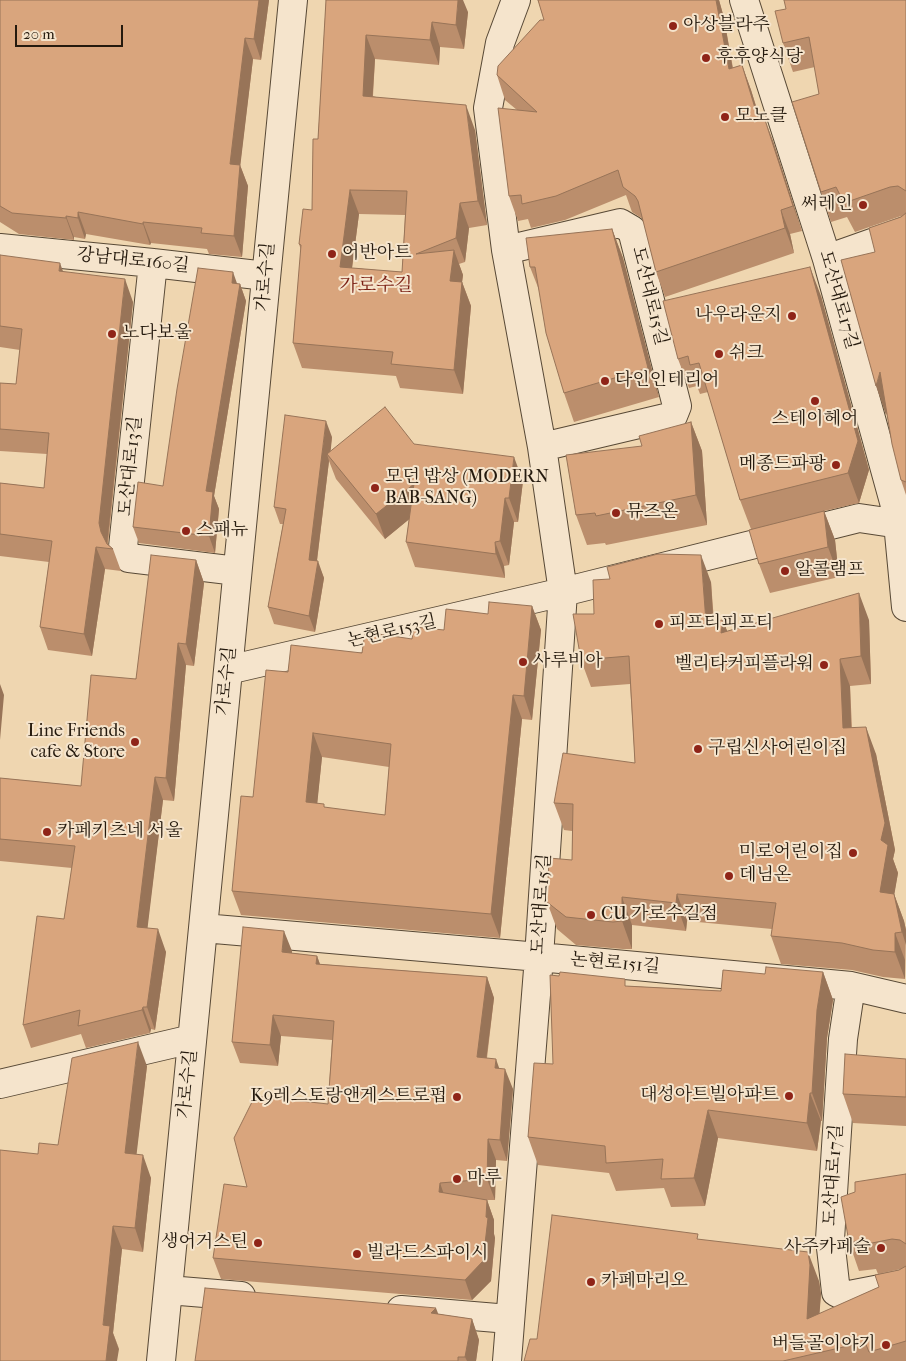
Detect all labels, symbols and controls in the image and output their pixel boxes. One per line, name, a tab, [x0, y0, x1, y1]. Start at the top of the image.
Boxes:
scale bar	[18, 15, 125, 47]
place label: 아상블라주	[683, 15, 770, 37]
marker: 아상블라주	[667, 20, 679, 32]
text: 20 m	[23, 25, 55, 43]
place label: 후후양식당	[716, 47, 803, 69]
marker: 후후양식당	[700, 52, 712, 64]
place label: 모노클	[735, 106, 787, 128]
marker: 모노클	[719, 111, 731, 123]
place label: 써레인	[801, 194, 853, 216]
marker: 써레인	[857, 199, 869, 211]
street label: 가로수길	[252, 241, 280, 313]
place label: 어반아트	[342, 243, 412, 265]
street label: 강남대로160길	[76, 244, 190, 278]
street label: 도산대로15길	[626, 244, 672, 348]
marker: 어반아트	[326, 248, 338, 260]
street label: 도산대로17길	[814, 248, 862, 352]
district label: 가로수길	[339, 275, 413, 297]
place label: 나우라운지	[695, 305, 782, 327]
marker: 나우라운지	[786, 310, 798, 322]
place label: 노다보울	[122, 323, 192, 345]
marker: 노다보울	[106, 328, 118, 340]
place label: 쉬크	[729, 343, 764, 365]
marker: 쉬크	[713, 348, 725, 360]
place label: 다인인테리어	[615, 370, 719, 392]
marker: 다인인테리어	[599, 375, 611, 387]
marker: 스테이헤어	[809, 395, 821, 407]
place label: 스테이헤어	[772, 409, 858, 431]
street label: 도산대로13길	[115, 415, 147, 517]
place label: 메종드파팡	[739, 454, 826, 476]
marker: 메종드파팡	[830, 459, 842, 471]
place label: 모던 밥상 (MODERN BAB-SANG)	[385, 467, 549, 509]
marker: 모던 밥상 (MODERN BAB-SANG)	[369, 482, 381, 494]
place label: 뮤즈온	[626, 502, 678, 524]
marker: 뮤즈온	[610, 507, 622, 519]
place label: 스패뉴	[196, 520, 248, 542]
marker: 스패뉴	[180, 525, 192, 537]
place label: 알콜램프	[795, 560, 865, 582]
marker: 알콜램프	[779, 565, 791, 577]
street label: 논현로153길	[345, 611, 439, 653]
place label: 피프티피프티	[669, 613, 773, 635]
marker: 피프티피프티	[653, 618, 665, 630]
street label: 가로수길	[213, 645, 241, 717]
place label: 사루비아	[533, 651, 603, 673]
place label: 벨리타커피플라워	[675, 654, 814, 676]
marker: 사루비아	[517, 656, 529, 668]
marker: 벨리타커피플라워	[818, 659, 830, 671]
place label: Line Friends cafe & Store	[28, 721, 125, 764]
marker: Line Friends cafe & Store	[129, 736, 141, 748]
place label: 구립신사어린이집	[708, 738, 847, 760]
marker: 구립신사어린이집	[692, 743, 704, 755]
place label: 카페키츠네 서울	[57, 821, 183, 843]
marker: 카페키츠네 서울	[41, 826, 53, 838]
place label: 미로어린이집	[739, 842, 843, 864]
marker: 미로어린이집	[847, 847, 859, 859]
street label: 도산대로15길	[528, 853, 556, 955]
place label: 데님온	[739, 865, 791, 887]
marker: 데님온	[723, 870, 735, 882]
place label: CU 가로수길점	[601, 904, 718, 926]
marker: CU 가로수길점	[585, 909, 597, 921]
street label: 논현로151길	[569, 949, 661, 979]
street label: 가로수길	[174, 1048, 202, 1120]
place label: 대성아트빌아파트	[640, 1085, 779, 1107]
place label: K9레스토랑앤게스트로펍	[251, 1086, 447, 1108]
marker: 대성아트빌아파트	[783, 1090, 795, 1102]
marker: K9레스토랑앤게스트로펍	[451, 1091, 463, 1103]
street label: 도산대로17길	[820, 1123, 848, 1227]
place label: 마루	[467, 1168, 502, 1190]
marker: 마루	[451, 1173, 463, 1185]
place label: 생어거스틴	[161, 1232, 248, 1254]
marker: 생어거스틴	[252, 1237, 264, 1249]
place label: 사주카페술	[784, 1237, 871, 1259]
marker: 사주카페술	[875, 1242, 887, 1254]
place label: 빌라드스파이시	[367, 1243, 489, 1265]
marker: 빌라드스파이시	[351, 1248, 363, 1260]
place label: 카페마리오	[601, 1271, 688, 1293]
marker: 카페마리오	[585, 1276, 597, 1288]
place label: 버들골이야기	[772, 1334, 876, 1356]
marker: 버들골이야기	[880, 1339, 892, 1351]

